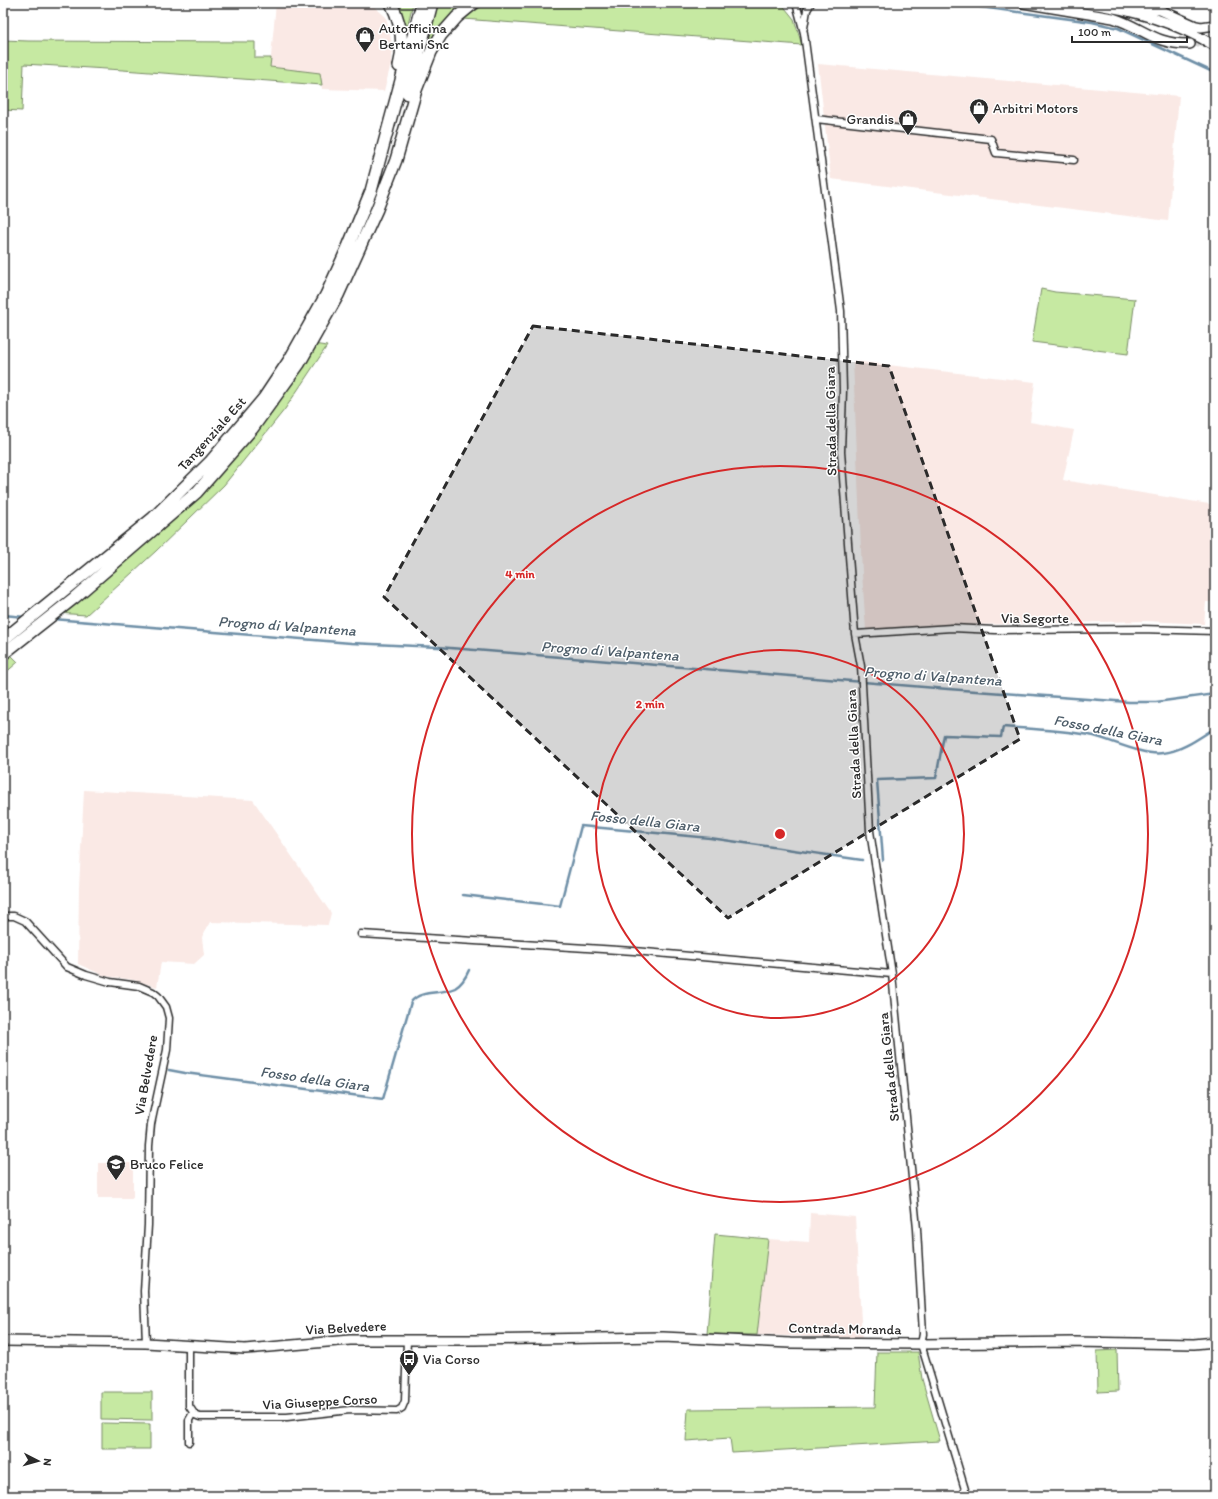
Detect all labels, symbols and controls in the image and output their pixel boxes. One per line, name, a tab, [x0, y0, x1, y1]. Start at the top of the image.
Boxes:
scale bar	[1072, 18, 1187, 44]
place label: Autofficina Bertani Snc	[379, 20, 449, 53]
shop icon: Autofficina Bertani Snc	[354, 25, 376, 53]
text: 100 m	[1078, 25, 1111, 39]
shop icon: Arbitri Motors	[968, 97, 990, 125]
place label: Arbitri Motors	[993, 100, 1078, 117]
shop icon: Grandis	[897, 108, 919, 136]
place label: Grandis	[847, 111, 894, 128]
street label: Strada della Giara	[822, 365, 840, 476]
street label: Tangenziale Est	[174, 393, 250, 475]
text: 4 min	[505, 567, 535, 581]
street label: Via Segorte	[1001, 610, 1069, 627]
water label: Progno di Valpantena	[218, 612, 357, 640]
water label: Progno di Valpantena	[541, 637, 680, 665]
water label: Progno di Valpantena	[864, 662, 1003, 690]
street label: Strada della Giara	[843, 688, 865, 799]
text: 2 min	[636, 697, 665, 711]
water label: Fosso della Giara	[1052, 711, 1164, 749]
water label: Fosso della Giara	[589, 806, 701, 836]
centre of rings	[773, 827, 787, 841]
street label: Strada della Giara	[875, 1011, 903, 1122]
street label: Via Belvedere	[131, 1033, 161, 1116]
water label: Fosso della Giara	[259, 1062, 371, 1096]
school or university icon: Bruco Felice	[105, 1153, 127, 1181]
place label: Bruco Felice	[130, 1156, 204, 1173]
street label: Via Belvedere	[305, 1317, 387, 1339]
street label: Contrada Moranda	[788, 1320, 902, 1338]
bus stop icon: Via Corso	[398, 1348, 420, 1376]
place label: Via Corso	[423, 1351, 480, 1368]
street label: Via Giuseppe Corso	[262, 1391, 378, 1413]
north arrow	[18, 1441, 58, 1481]
text: N	[41, 1458, 54, 1466]

